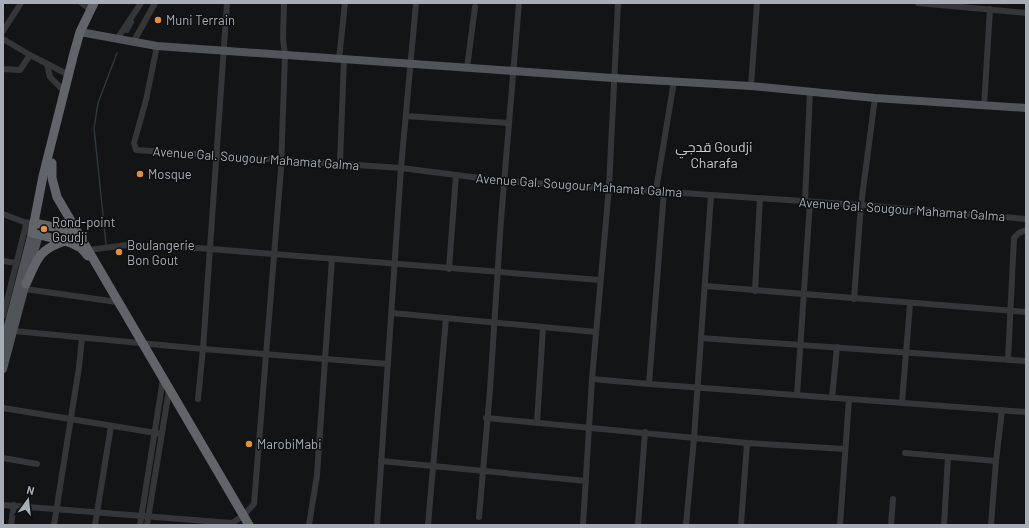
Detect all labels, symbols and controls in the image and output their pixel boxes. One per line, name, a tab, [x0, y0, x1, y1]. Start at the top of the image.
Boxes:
place label: Muni Terrain	[166, 12, 235, 28]
marker: Muni Terrain	[153, 15, 163, 25]
district label: قدجي Goudji Charafa	[675, 138, 753, 171]
street label: Avenue Gal. Sougour Mahamat Galma	[152, 143, 360, 173]
place label: Mosque	[148, 166, 192, 182]
marker: Mosque	[135, 169, 145, 179]
street label: Avenue Gal. Sougour Mahamat Galma	[475, 170, 683, 200]
street label: Avenue Gal. Sougour Mahamat Galma	[798, 194, 1006, 224]
place label: Rond-point Goudji	[52, 214, 115, 245]
marker: Rond-point Goudji	[39, 224, 49, 234]
place label: Boulangerie Bon Gout	[127, 237, 195, 268]
marker: Boulangerie Bon Gout	[114, 247, 124, 257]
place label: MarobiMabi	[257, 436, 321, 452]
marker: MarobiMabi	[244, 439, 254, 449]
north arrow	[8, 480, 48, 520]
text: N	[25, 483, 36, 497]

